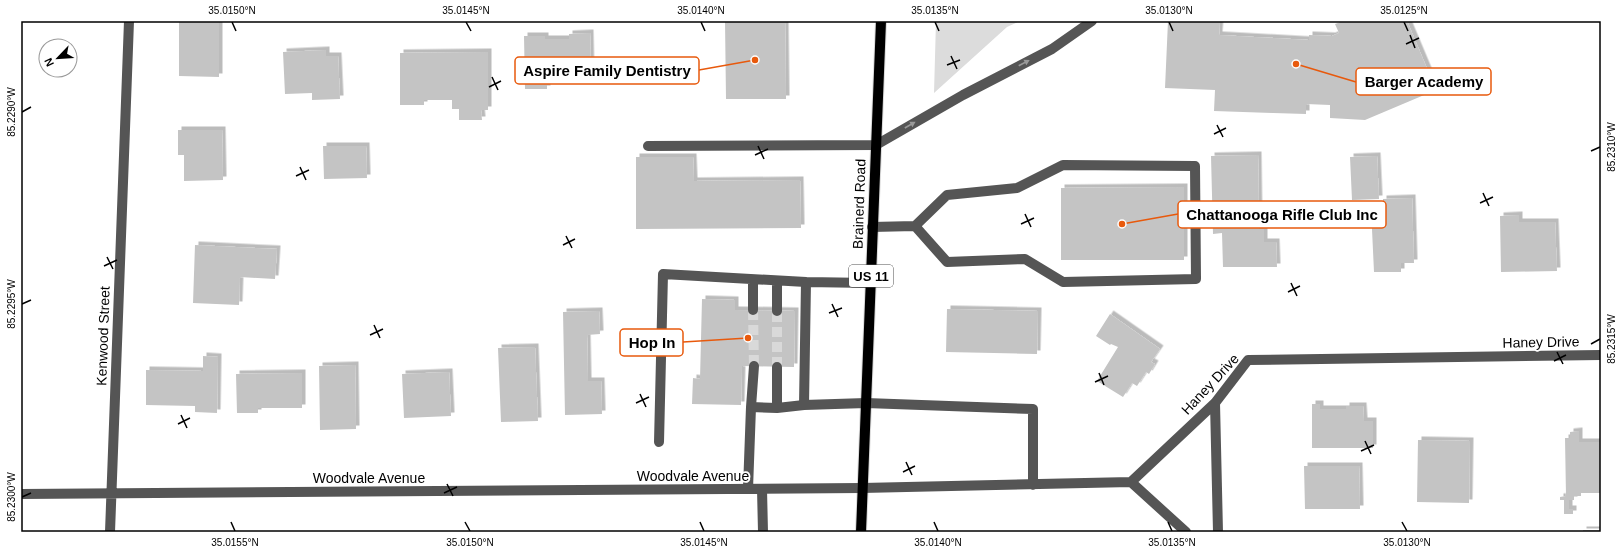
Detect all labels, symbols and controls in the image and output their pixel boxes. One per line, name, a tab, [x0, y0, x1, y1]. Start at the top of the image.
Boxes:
text: 35.0150°N	[208, 5, 256, 16]
text: 35.0145°N	[442, 5, 490, 16]
text: 35.0140°N	[677, 5, 725, 16]
text: 35.0135°N	[911, 5, 959, 16]
text: 35.0130°N	[1145, 5, 1193, 16]
text: 35.0125°N	[1380, 5, 1428, 16]
north arrow	[38, 38, 78, 78]
text: N	[42, 56, 56, 68]
callout: Aspire Family Dentistry	[515, 57, 699, 84]
one-way arrow	[1018, 60, 1030, 67]
text: Aspire Family Dentistry	[523, 62, 691, 79]
callout: Barger Academy	[1356, 68, 1491, 95]
text: Barger Academy	[1365, 73, 1484, 90]
text: 85.2290°W	[6, 87, 17, 137]
one-way arrow	[904, 122, 916, 129]
text: 85.2310°W	[1606, 122, 1617, 172]
street label: Brainerd Road	[849, 159, 869, 249]
callout: Chattanooga Rifle Club Inc	[1178, 201, 1386, 228]
text: Chattanooga Rifle Club Inc	[1186, 206, 1378, 223]
road number: US 11	[849, 265, 893, 287]
text: 85.2295°W	[6, 279, 17, 329]
street label: Kenwood Street	[93, 286, 113, 386]
text: 85.2315°W	[1606, 314, 1617, 364]
callout: Hop In	[620, 329, 683, 356]
street label: Haney Drive	[1502, 333, 1580, 351]
text: Hop In	[629, 334, 675, 351]
street label: Haney Drive	[1178, 350, 1242, 418]
street label: Woodvale Avenue	[637, 468, 749, 484]
street label: Woodvale Avenue	[313, 470, 425, 486]
text: 85.2300°W	[6, 472, 17, 522]
text: 35.0155°N	[211, 537, 259, 548]
text: 35.0150°N	[446, 537, 494, 548]
text: 35.0145°N	[680, 537, 728, 548]
text: 35.0140°N	[914, 537, 962, 548]
text: 35.0135°N	[1148, 537, 1196, 548]
text: 35.0130°N	[1383, 537, 1431, 548]

